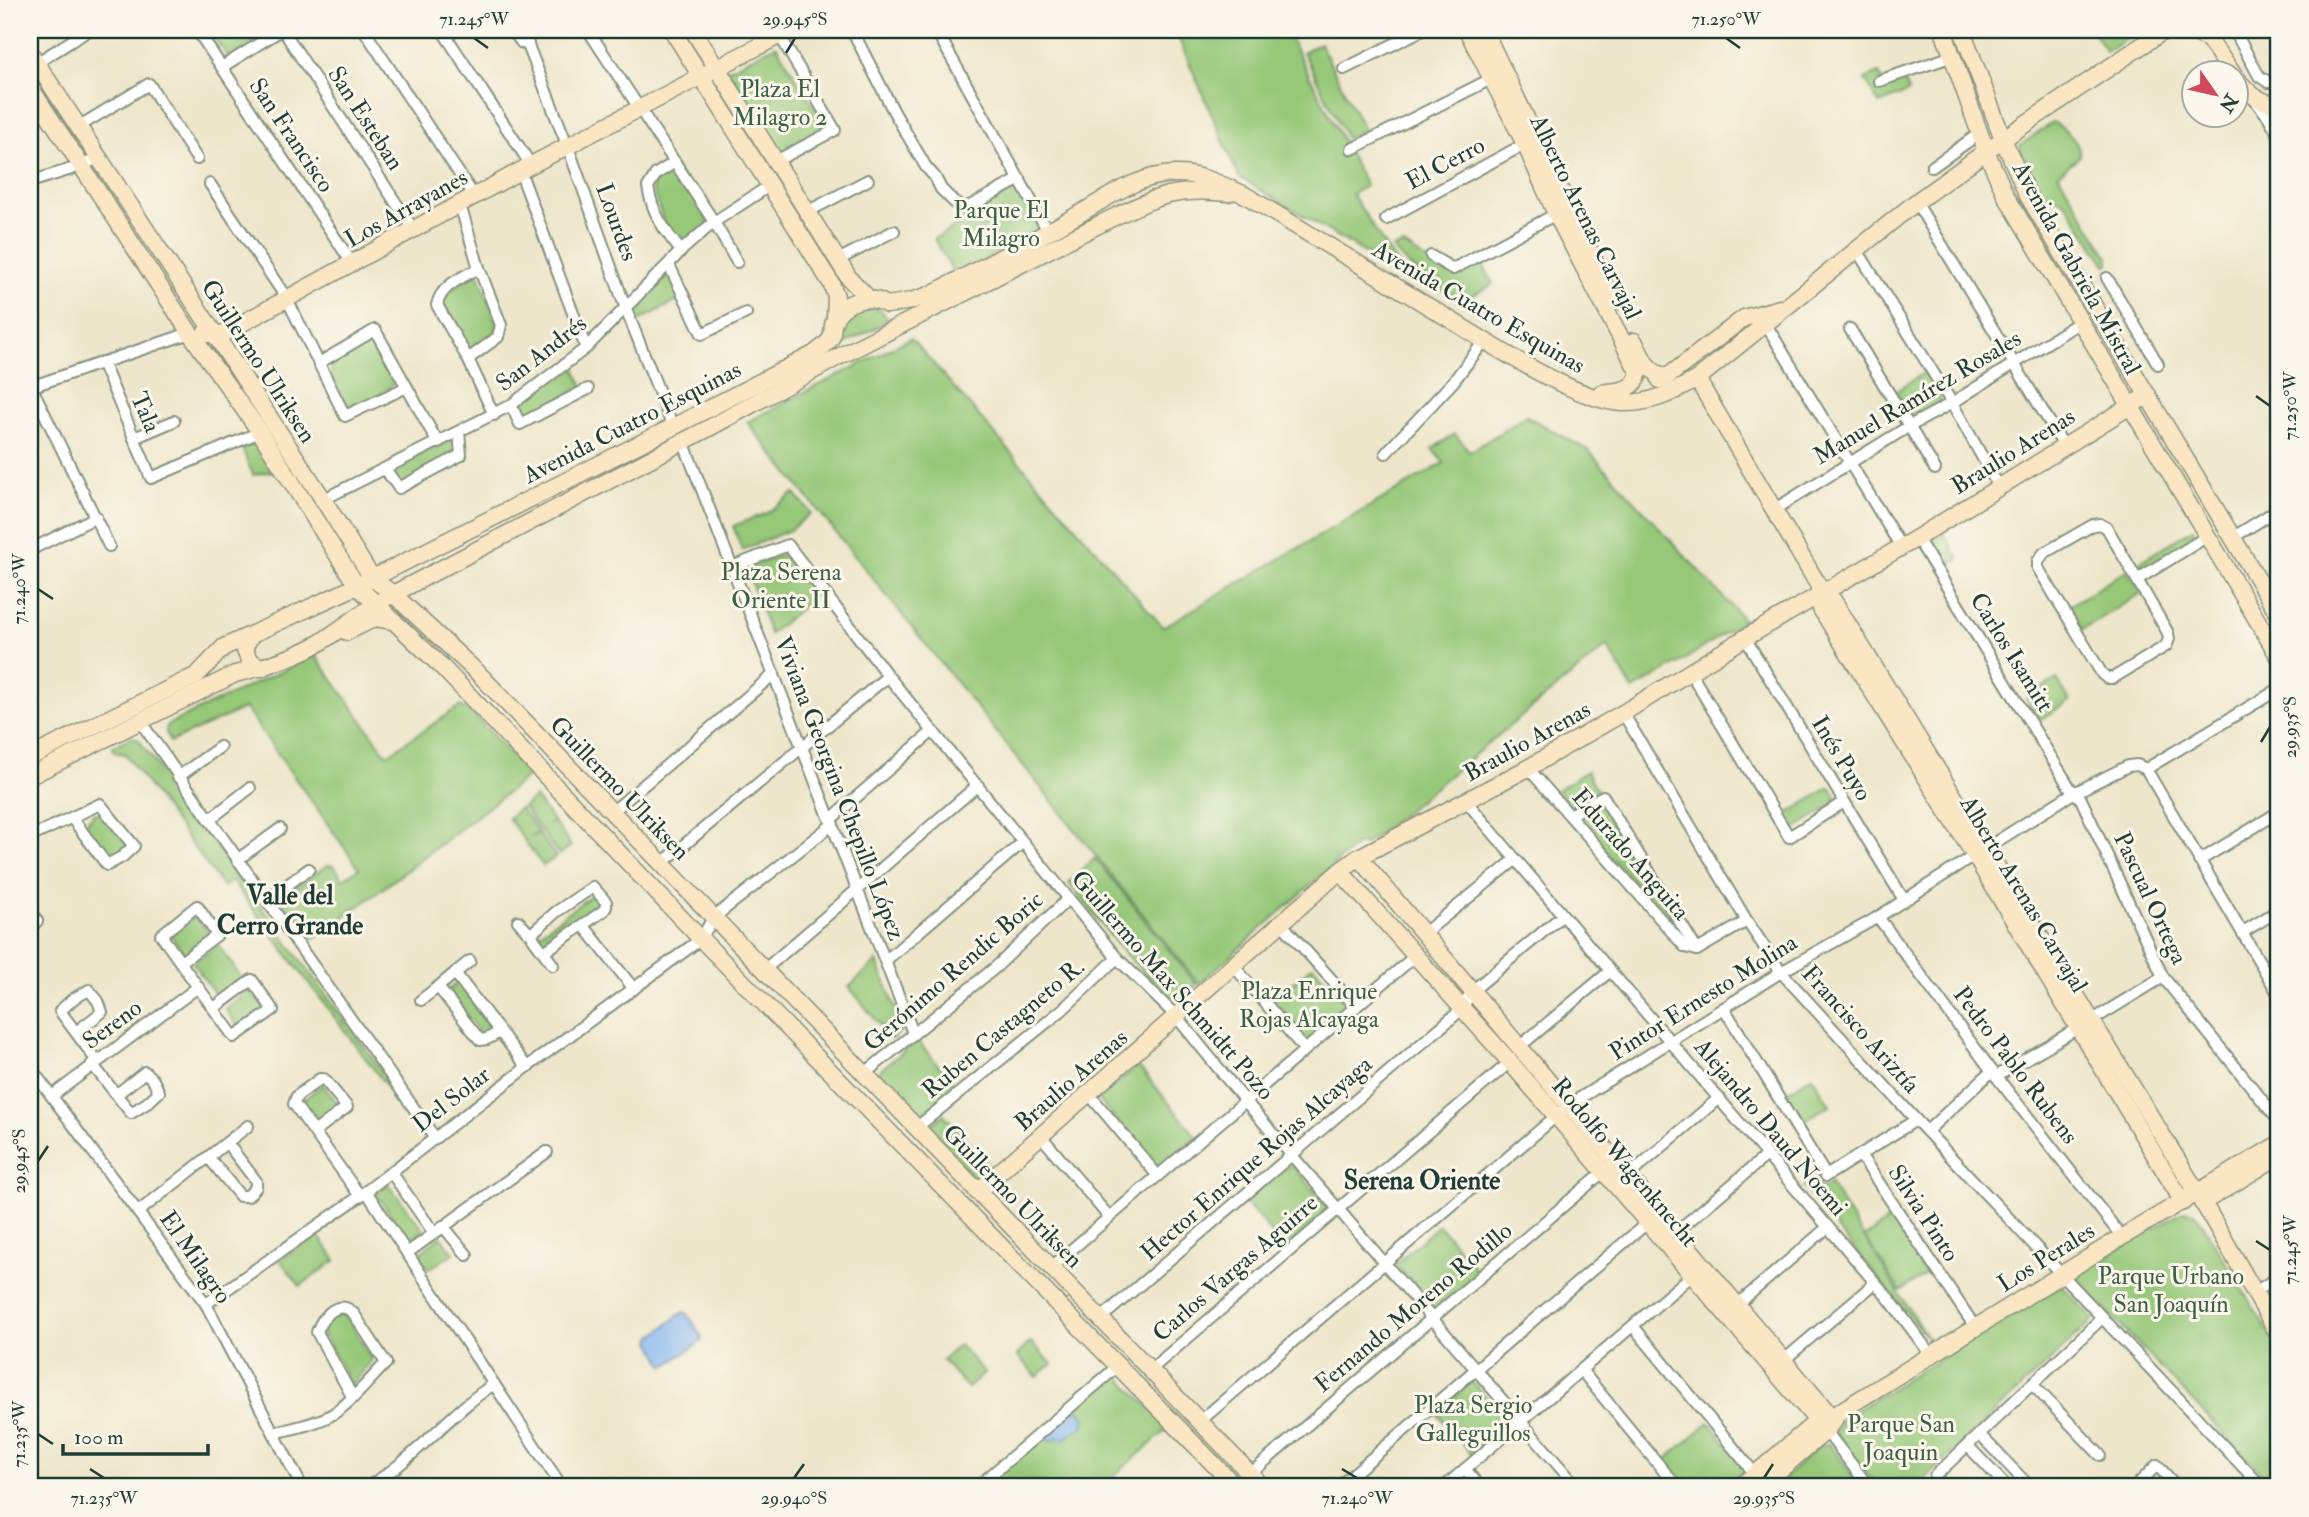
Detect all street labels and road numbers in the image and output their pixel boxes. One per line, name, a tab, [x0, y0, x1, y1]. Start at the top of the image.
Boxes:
street label: San Esteban	[320, 60, 411, 176]
street label: San Francisco	[242, 72, 341, 199]
street label: Alberto Arenas Carvajal	[1522, 109, 1649, 325]
street label: El Cerro	[1400, 130, 1490, 197]
street label: Avenida Gabriela Mistral	[2005, 155, 2148, 380]
street label: Los Arrayanes	[339, 162, 473, 255]
street label: Lourdes	[588, 179, 645, 265]
street label: Avenida Cuatro Esquinas	[1366, 233, 1591, 381]
street label: Guillermo Ulriksen	[194, 274, 323, 449]
street label: San Andrés	[490, 308, 593, 399]
street label: Manuel Ramírez Rosales	[1808, 323, 2027, 472]
street label: Avenida Cuatro Esquinas	[517, 354, 746, 491]
street label: Tala	[123, 387, 168, 438]
street label: Braulio Arenas	[1945, 401, 2081, 502]
street label: Carlos Isamitt	[1963, 587, 2061, 718]
street label: Viviana Georgina Chepillo López	[767, 632, 912, 945]
street label: Braulio Arenas	[1458, 694, 1596, 789]
street label: Guillermo Ulriksen	[543, 710, 696, 867]
street label: Inés Puyo	[1804, 710, 1879, 806]
street label: Edurado Anguita	[1565, 782, 1697, 927]
street label: Alberto Arenas Carvajal	[1952, 789, 2095, 998]
street label: Pascual Ortega	[2106, 827, 2195, 970]
street label: Guillermo Max Schmidtt Pozo	[1064, 864, 1281, 1107]
street label: Gerónimo Rendic Boric	[857, 884, 1050, 1058]
street label: Pintor Ernesto Molina	[1603, 926, 1804, 1068]
street label: Ruben Castagneto R.	[916, 951, 1091, 1105]
street label: Francisco Ariztía	[1795, 959, 1927, 1101]
street label: Pedro Pablo Rubens	[1946, 980, 2085, 1151]
street label: Sereno	[76, 992, 148, 1056]
street label: Braulio Arenas	[1008, 1023, 1135, 1138]
street label: Alejandro Daud Noemi	[1687, 1031, 1854, 1223]
street label: Hector Enrique Rojas Alcayaga	[1134, 1048, 1379, 1268]
street label: Del Solar	[406, 1059, 497, 1139]
street label: Rodolfo Wagenknecht	[1545, 1071, 1705, 1254]
street label: Guillermo Ulriksen	[936, 1118, 1089, 1275]
street label: Silvia Pinto	[1881, 1159, 1966, 1267]
street label: Carlos Vargas Aguirre	[1146, 1188, 1325, 1349]
street label: El Milagro	[152, 1205, 239, 1310]
street label: Fernando Moreno Rodillo	[1308, 1215, 1519, 1399]
street label: Los Perales	[1992, 1215, 2101, 1299]

